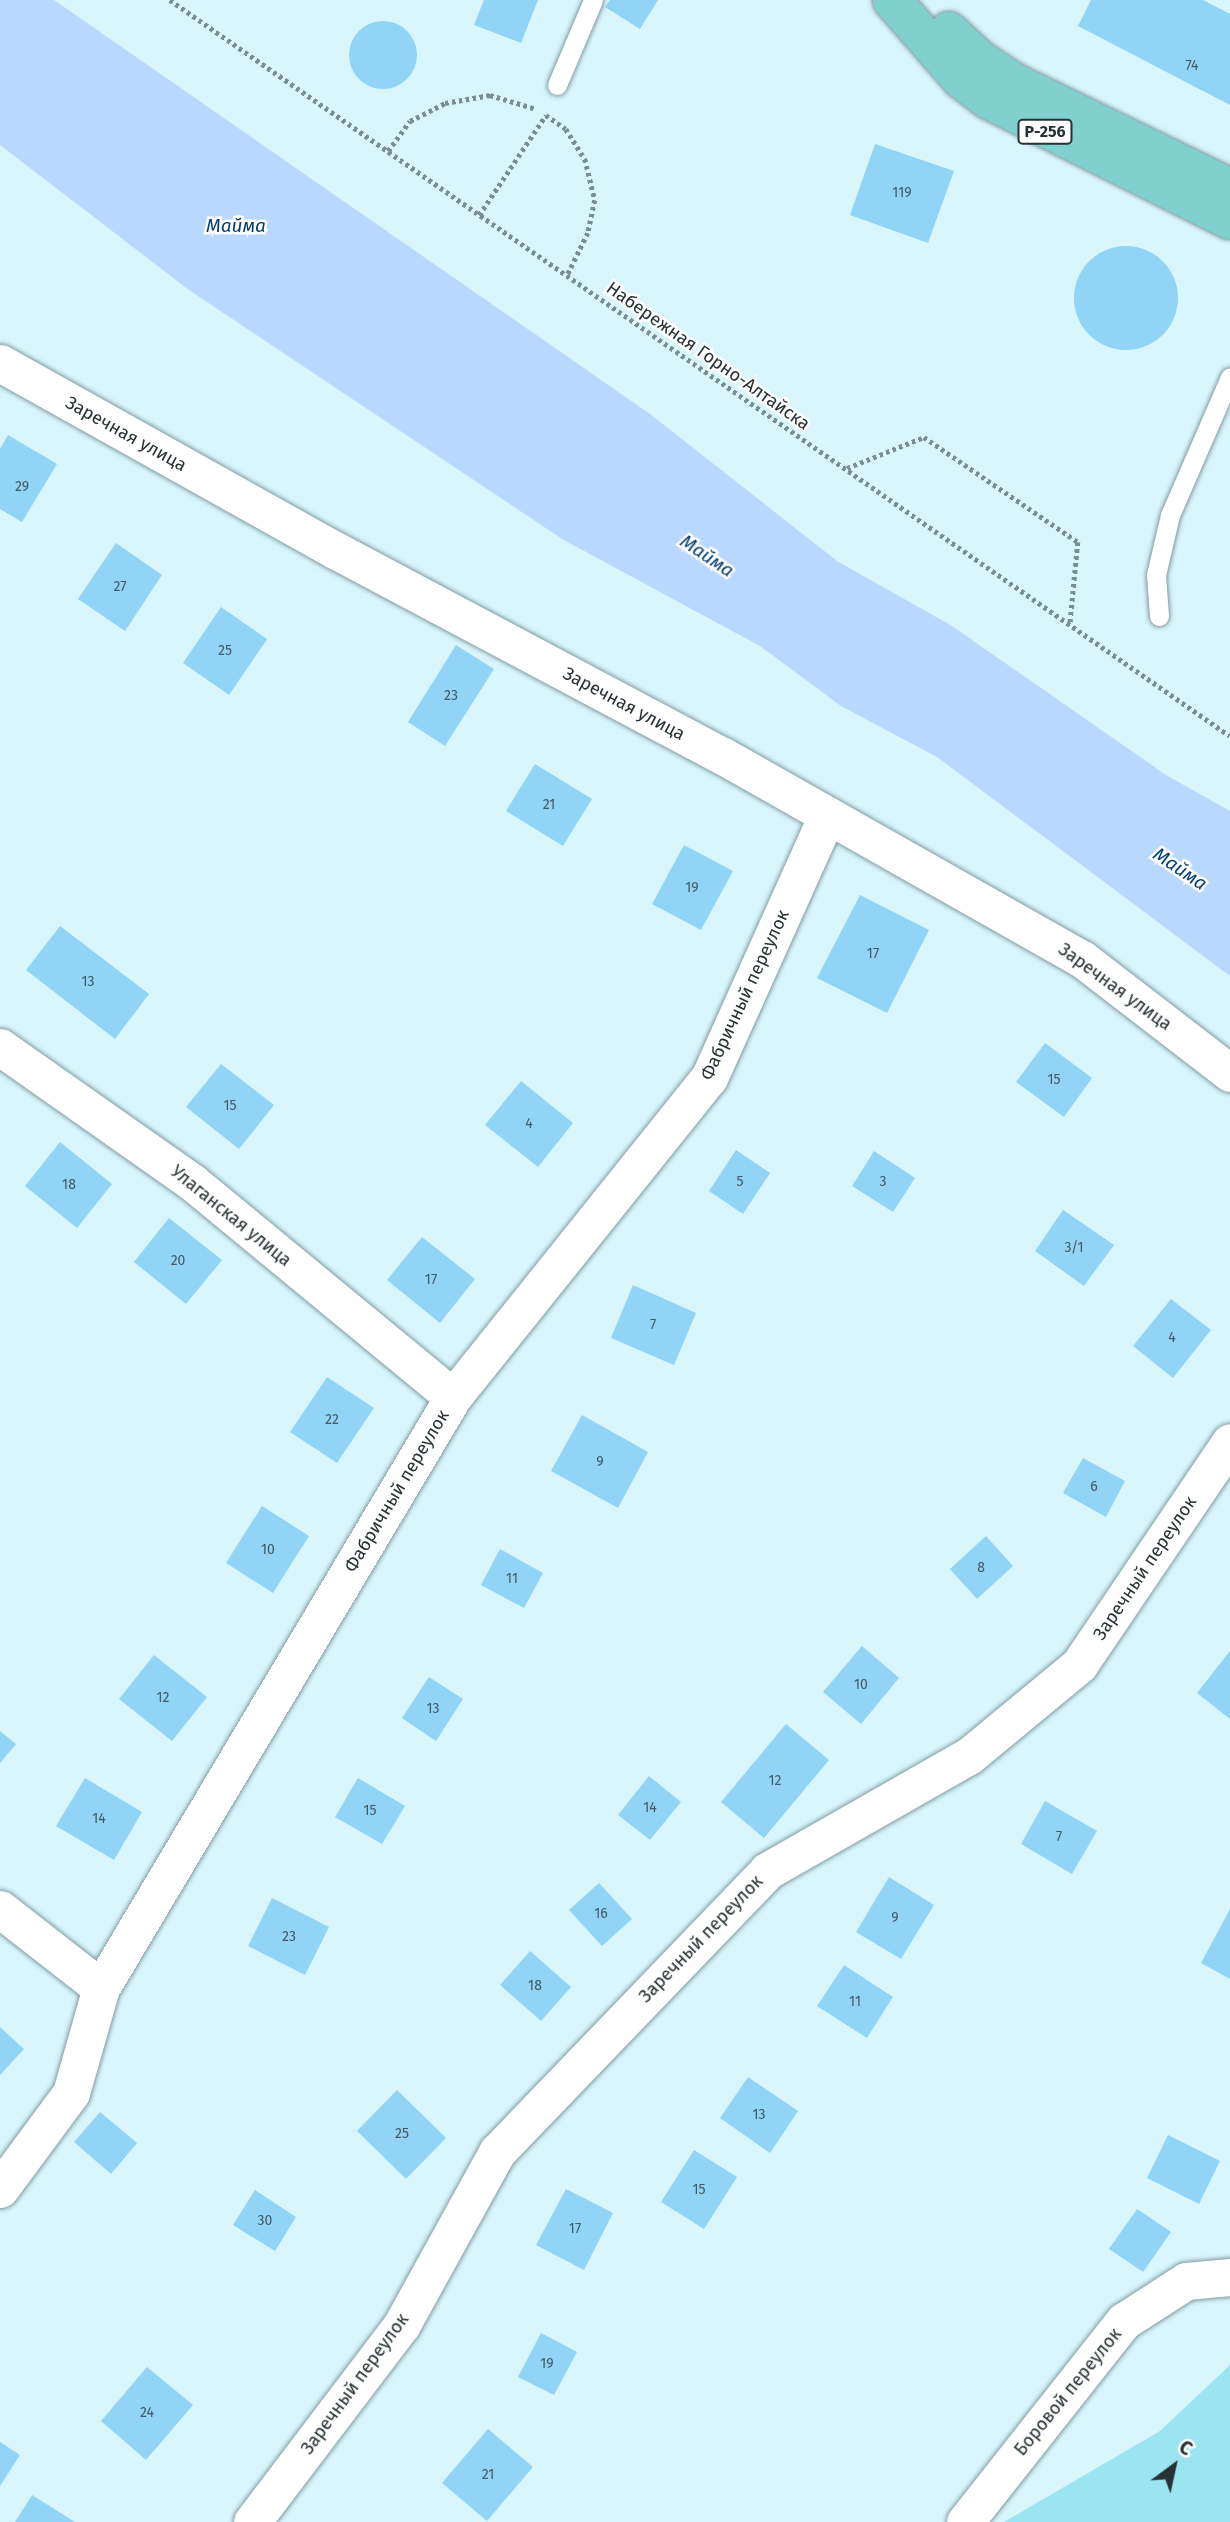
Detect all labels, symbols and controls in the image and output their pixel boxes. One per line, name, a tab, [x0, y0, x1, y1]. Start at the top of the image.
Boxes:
house number: 74	[1185, 58, 1199, 74]
road number: Р-256	[1017, 120, 1073, 144]
house number: 119	[892, 185, 912, 201]
water label: Майма	[206, 215, 266, 237]
street label: Набережная Горно-Алтайска	[602, 277, 814, 435]
street label: Заречная улица	[62, 392, 190, 476]
house number: 29	[15, 479, 29, 495]
water label: Майма	[676, 530, 738, 582]
house number: 27	[113, 579, 127, 595]
house number: 25	[218, 643, 232, 659]
street label: Заречная улица	[559, 663, 689, 745]
house number: 23	[444, 688, 458, 704]
house number: 21	[543, 797, 555, 813]
water label: Майма	[1149, 843, 1211, 895]
house number: 19	[685, 880, 699, 896]
street label: Фабричный переулок	[696, 906, 794, 1084]
street label: Заречная улица	[1054, 939, 1176, 1035]
house number: 17	[867, 946, 879, 962]
house number: 13	[81, 974, 95, 990]
house number: 15	[1047, 1072, 1061, 1088]
house number: 15	[223, 1098, 237, 1114]
house number: 4	[525, 1116, 533, 1132]
street label: Улаганская улица	[166, 1161, 296, 1271]
house number: 5	[736, 1174, 744, 1190]
house number: 3	[880, 1174, 886, 1190]
house number: 18	[62, 1177, 76, 1193]
house number: 3/1	[1064, 1240, 1084, 1256]
house number: 20	[171, 1253, 185, 1269]
house number: 17	[425, 1272, 437, 1288]
house number: 7	[650, 1317, 656, 1333]
house number: 4	[1168, 1330, 1176, 1346]
street label: Фабричный переулок	[340, 1406, 454, 1576]
house number: 22	[325, 1412, 339, 1428]
house number: 9	[596, 1454, 604, 1470]
house number: 6	[1090, 1479, 1098, 1495]
street label: Заречный переулок	[1089, 1492, 1201, 1644]
house number: 10	[261, 1542, 275, 1558]
house number: 8	[977, 1560, 985, 1576]
house number: 11	[506, 1571, 518, 1587]
house number: 10	[854, 1677, 868, 1693]
house number: 12	[157, 1690, 169, 1706]
house number: 13	[426, 1701, 440, 1717]
house number: 12	[769, 1773, 781, 1789]
house number: 14	[643, 1800, 657, 1816]
house number: 15	[363, 1803, 377, 1819]
house number: 14	[92, 1811, 106, 1827]
house number: 7	[1056, 1829, 1062, 1845]
street label: Заречный переулок	[635, 1871, 767, 2007]
house number: 16	[594, 1906, 608, 1922]
house number: 9	[891, 1910, 899, 1926]
house number: 23	[282, 1929, 296, 1945]
house number: 18	[528, 1978, 542, 1994]
house number: 11	[849, 1994, 861, 2010]
house number: 13	[752, 2107, 766, 2123]
house number: 25	[395, 2126, 409, 2142]
house number: 15	[692, 2182, 706, 2198]
house number: 30	[258, 2213, 272, 2229]
house number: 17	[569, 2221, 581, 2237]
street label: Заречный переулок	[297, 2309, 413, 2459]
street label: Боровой переулок	[1010, 2324, 1126, 2460]
house number: 19	[540, 2356, 554, 2372]
house number: 24	[140, 2405, 154, 2421]
north arrow	[1139, 2431, 1209, 2501]
text: С	[1175, 2435, 1197, 2461]
house number: 21	[482, 2467, 494, 2483]

